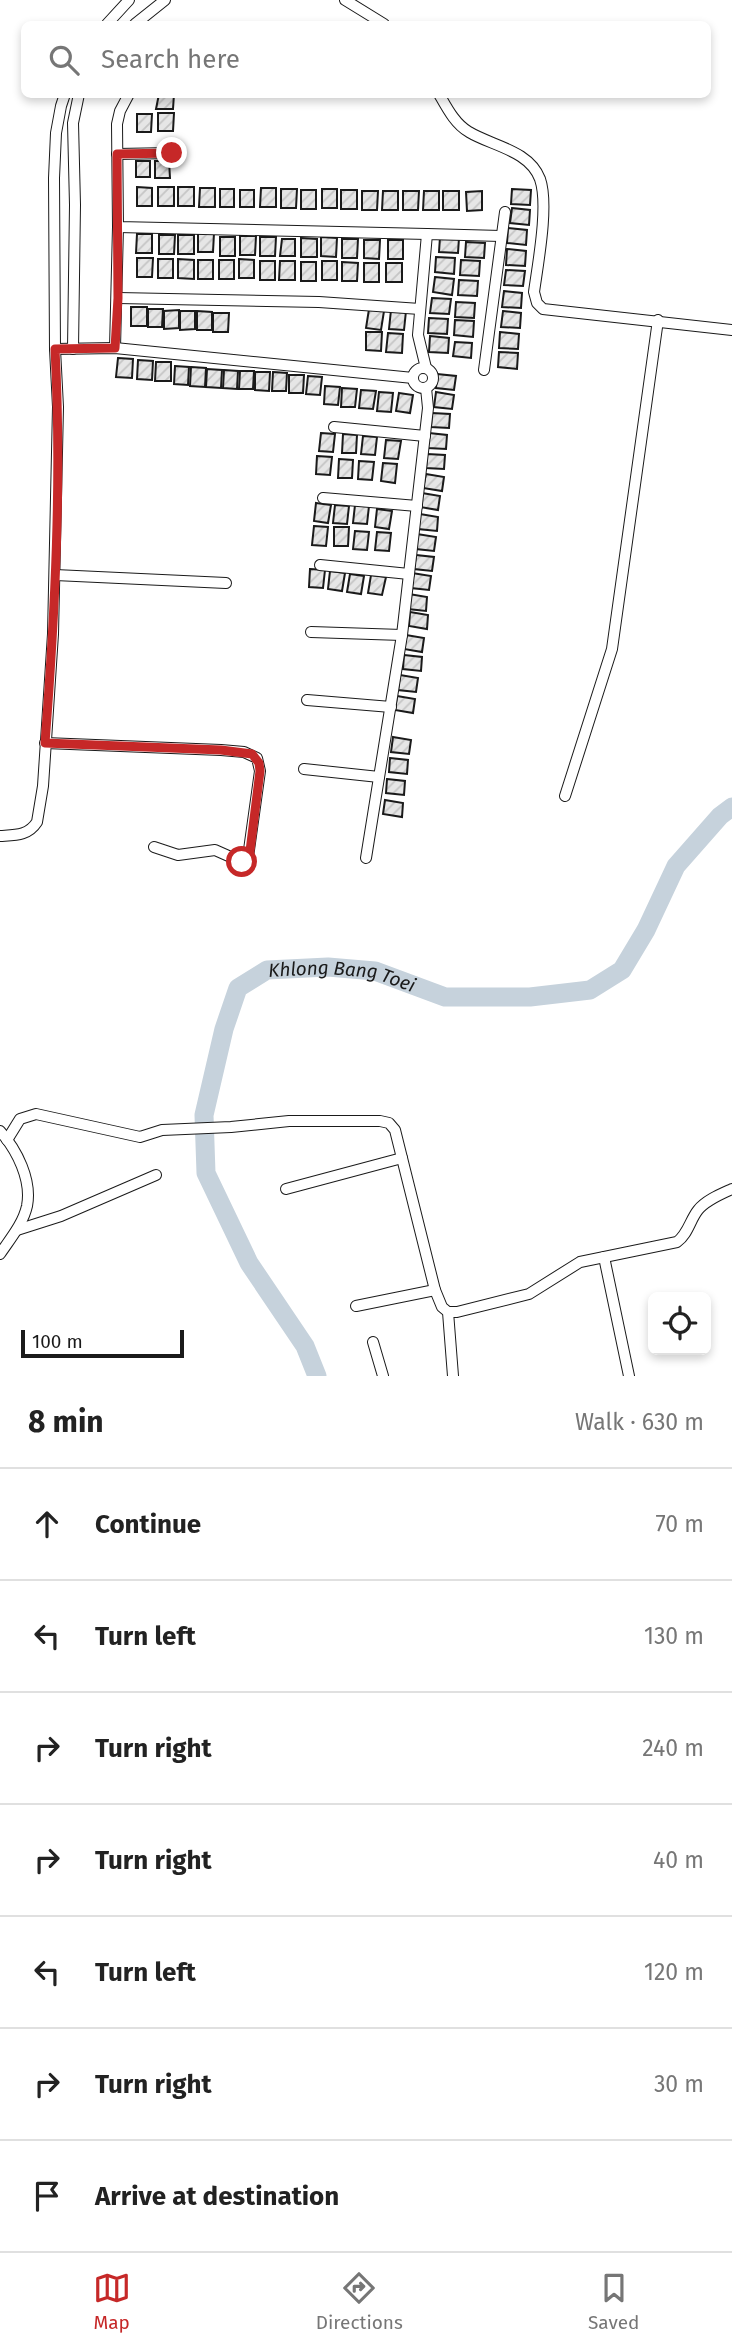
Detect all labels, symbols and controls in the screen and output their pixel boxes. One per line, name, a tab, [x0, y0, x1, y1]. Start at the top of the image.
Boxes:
search box	[21, 21, 711, 98]
icon: search	[45, 41, 83, 79]
text: Search here	[101, 44, 240, 75]
route end	[156, 137, 187, 168]
route start	[226, 846, 257, 877]
water label: Khlong Bang Toei	[268, 956, 419, 997]
map controls	[648, 1292, 711, 1355]
button: locate	[648, 1292, 711, 1355]
scale bar	[21, 1327, 184, 1359]
text: 100 m	[32, 1330, 83, 1353]
text: 8 min	[28, 1404, 104, 1440]
text: Walk · 630 m	[575, 1408, 704, 1436]
icon: ahead	[28, 1505, 66, 1543]
text: Continue	[95, 1509, 201, 1540]
text: 70 m	[655, 1510, 704, 1538]
icon: left	[28, 1617, 66, 1655]
text: Turn left	[95, 1621, 196, 1652]
text: 130 m	[644, 1622, 704, 1650]
icon: right	[28, 1729, 66, 1767]
text: Turn right	[95, 1733, 212, 1764]
text: 240 m	[642, 1734, 704, 1762]
icon: right	[28, 1841, 66, 1879]
text: Turn right	[95, 1845, 212, 1876]
text: 40 m	[653, 1846, 704, 1874]
icon: left	[28, 1953, 66, 1991]
text: Turn left	[95, 1957, 196, 1988]
text: 120 m	[644, 1958, 704, 1986]
icon: right	[28, 2065, 66, 2103]
text: Turn right	[95, 2069, 212, 2100]
text: 30 m	[654, 2070, 704, 2098]
icon: arrive	[28, 2177, 66, 2215]
text: Arrive at destination	[95, 2181, 339, 2212]
tab: Map	[93, 2269, 131, 2334]
tab: Directions	[316, 2269, 403, 2334]
tab: Saved	[588, 2269, 639, 2334]

